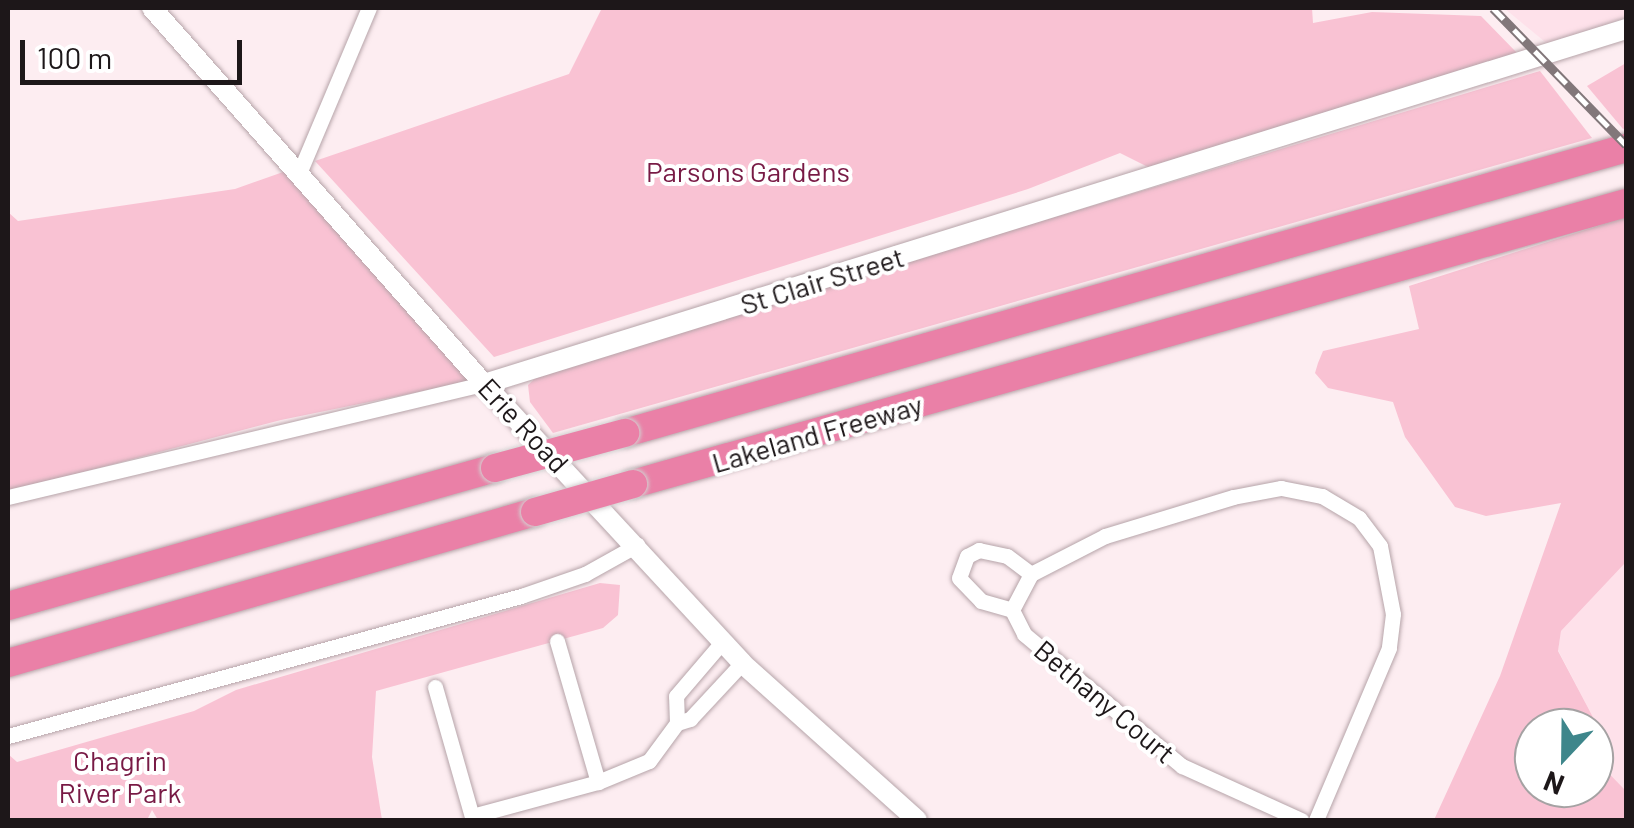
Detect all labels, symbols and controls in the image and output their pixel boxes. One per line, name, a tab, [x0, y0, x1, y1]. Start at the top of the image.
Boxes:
scale bar	[25, 20, 248, 82]
text: 100 m	[37, 39, 112, 75]
park label: Parsons Gardens	[646, 154, 850, 188]
street label: St Clair Street	[736, 239, 908, 321]
street label: Erie Road	[472, 371, 576, 479]
street label: Lakeland Freeway	[708, 387, 926, 479]
street label: Bethany Court	[1028, 632, 1182, 770]
north arrow	[1514, 708, 1614, 808]
park label: Chagrin River Park	[59, 743, 181, 809]
text: N	[1539, 765, 1569, 803]

